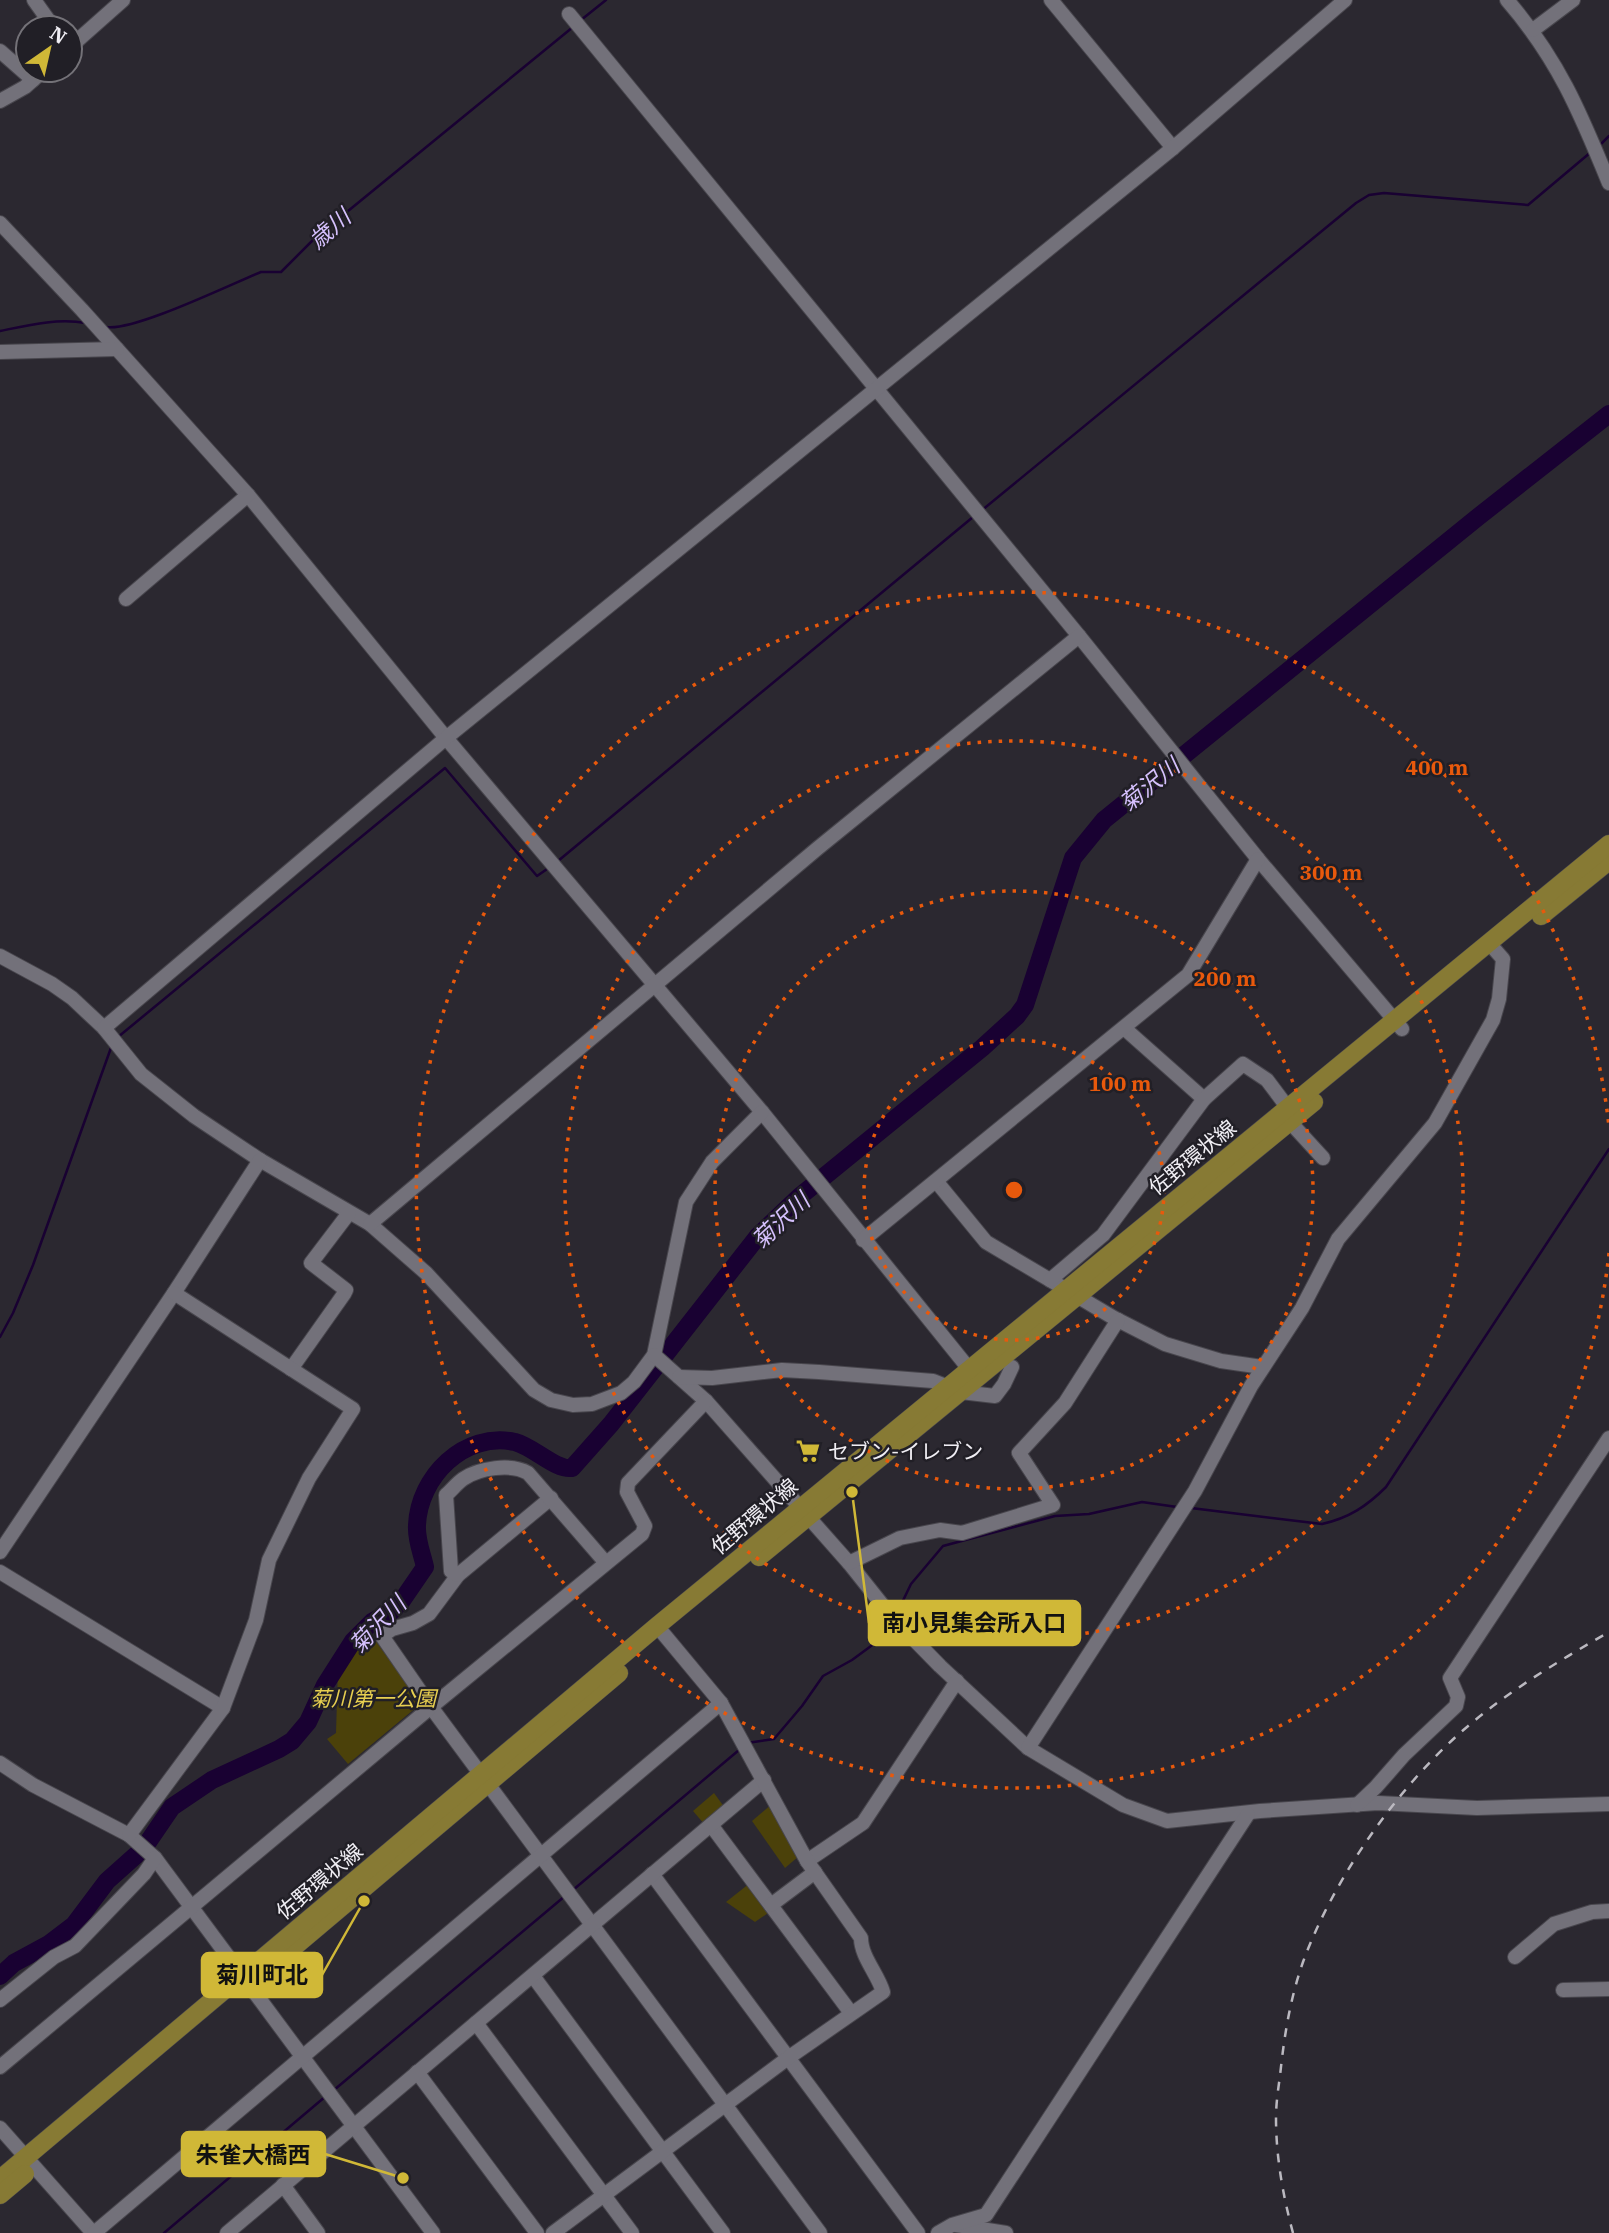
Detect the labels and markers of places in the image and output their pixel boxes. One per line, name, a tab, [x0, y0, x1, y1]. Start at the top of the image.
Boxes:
centre of rings	[1002, 1178, 1026, 1202]
supermarket icon: セブン-イレブン	[794, 1437, 822, 1465]
place label: セブン-イレブン	[828, 1437, 983, 1465]
callout: 南小見集会所入口	[869, 1601, 1080, 1645]
callout: 菊川町北	[202, 1953, 322, 1997]
callout: 朱雀大橋西	[182, 2132, 325, 2176]

